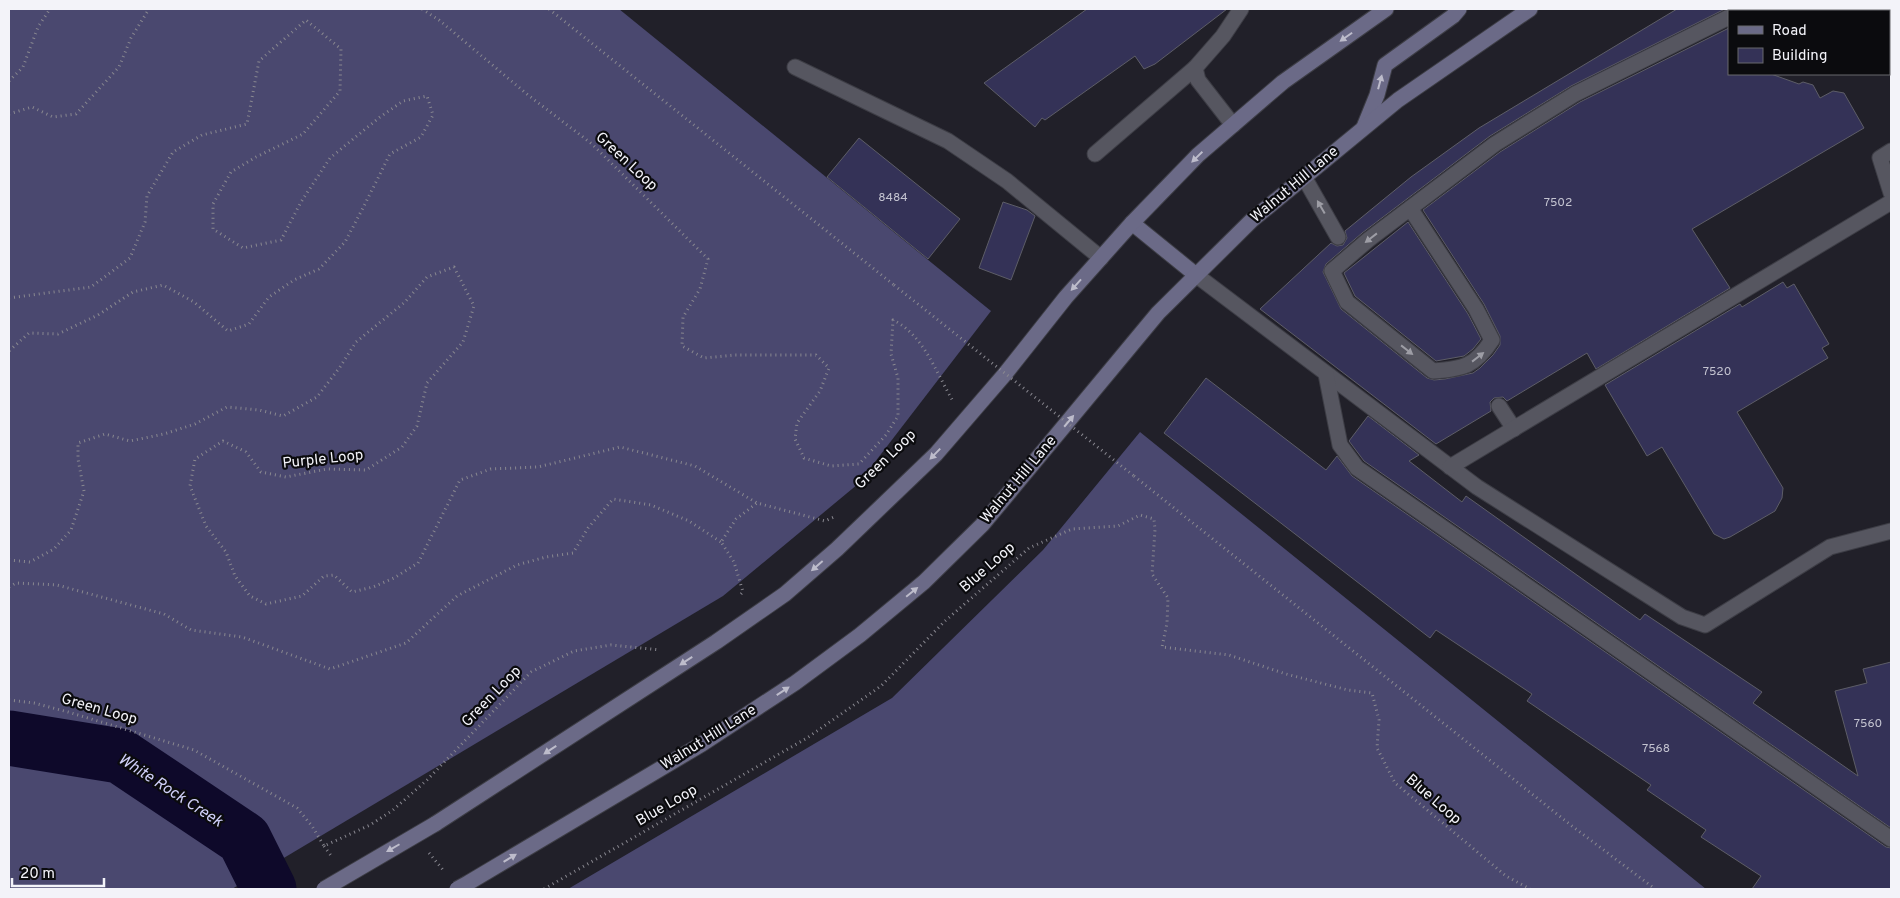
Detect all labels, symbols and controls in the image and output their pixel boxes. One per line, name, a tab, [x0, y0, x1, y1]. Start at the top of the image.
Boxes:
legend	[1728, 10, 1890, 75]
text: Road	[1772, 22, 1807, 41]
one-way arrow	[1340, 32, 1353, 42]
text: Building	[1772, 47, 1827, 66]
one-way arrow	[1376, 74, 1384, 90]
street label: Green Loop	[591, 128, 661, 196]
street label: Walnut Hill Lane	[1247, 143, 1343, 227]
one-way arrow	[1191, 151, 1203, 163]
house number: 8484	[878, 190, 908, 206]
house number: 7502	[1544, 195, 1572, 211]
one-way arrow	[1317, 200, 1325, 215]
one-way arrow	[1365, 233, 1378, 244]
one-way arrow	[1070, 279, 1082, 291]
one-way arrow	[1400, 344, 1413, 355]
one-way arrow	[1472, 351, 1485, 362]
house number: 7520	[1703, 364, 1731, 380]
one-way arrow	[1063, 415, 1074, 428]
street label: Green Loop	[851, 426, 921, 494]
street label: Walnut Hill Lane	[977, 432, 1061, 528]
street label: Purple Loop	[282, 446, 364, 474]
one-way arrow	[929, 448, 941, 460]
street label: Blue Loop	[956, 539, 1020, 597]
one-way arrow	[812, 560, 824, 572]
one-way arrow	[905, 587, 918, 598]
one-way arrow	[679, 657, 693, 666]
street label: Green Loop	[458, 662, 526, 732]
one-way arrow	[776, 686, 790, 695]
street label: Green Loop	[59, 690, 139, 730]
street label: Walnut Hill Lane	[658, 701, 760, 775]
house number: 7560	[1854, 716, 1882, 732]
house number: 7568	[1642, 741, 1670, 757]
one-way arrow	[543, 745, 556, 754]
water label: White Rock Creek	[114, 750, 227, 833]
street label: Blue Loop	[1401, 771, 1465, 829]
street label: Blue Loop	[633, 781, 701, 831]
one-way arrow	[387, 844, 400, 853]
one-way arrow	[504, 853, 517, 862]
scale bar	[12, 856, 105, 888]
text: 20 m	[20, 865, 55, 884]

